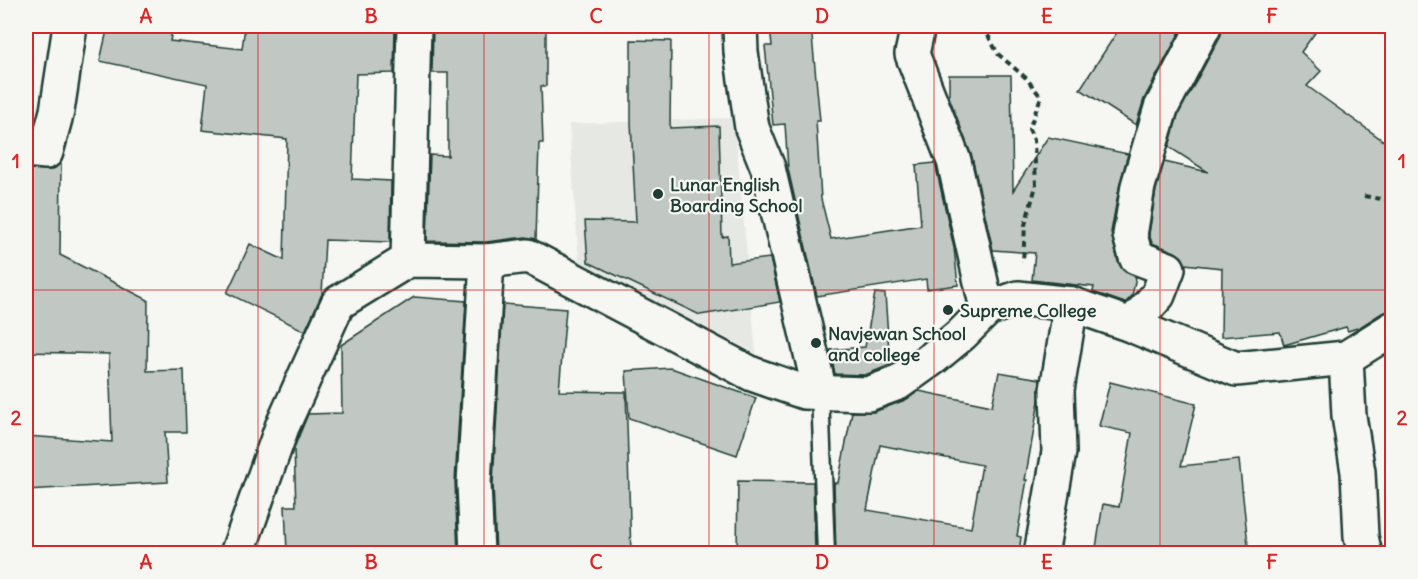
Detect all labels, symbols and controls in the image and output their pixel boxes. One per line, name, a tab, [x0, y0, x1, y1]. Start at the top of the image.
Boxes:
text: A	[140, 3, 153, 28]
text: B	[364, 3, 378, 28]
text: C	[589, 3, 603, 28]
text: D	[815, 3, 829, 28]
text: E	[1041, 3, 1053, 28]
text: F	[1266, 3, 1278, 28]
text: 1	[12, 148, 20, 173]
text: 1	[1398, 148, 1406, 173]
place label: Lunar English Boarding School	[670, 173, 803, 217]
marker: Lunar English Boarding School	[651, 187, 665, 201]
place label: Supreme College	[960, 299, 1097, 322]
marker: Supreme College	[941, 303, 955, 317]
place label: Navjewan School and college	[828, 322, 966, 366]
marker: Navjewan School and college	[809, 336, 823, 350]
text: 2	[11, 405, 22, 430]
text: 2	[1397, 405, 1408, 430]
text: A	[140, 549, 153, 574]
text: B	[364, 549, 378, 574]
text: C	[589, 549, 603, 574]
text: D	[815, 549, 829, 574]
text: E	[1041, 549, 1053, 574]
text: F	[1266, 549, 1278, 574]

